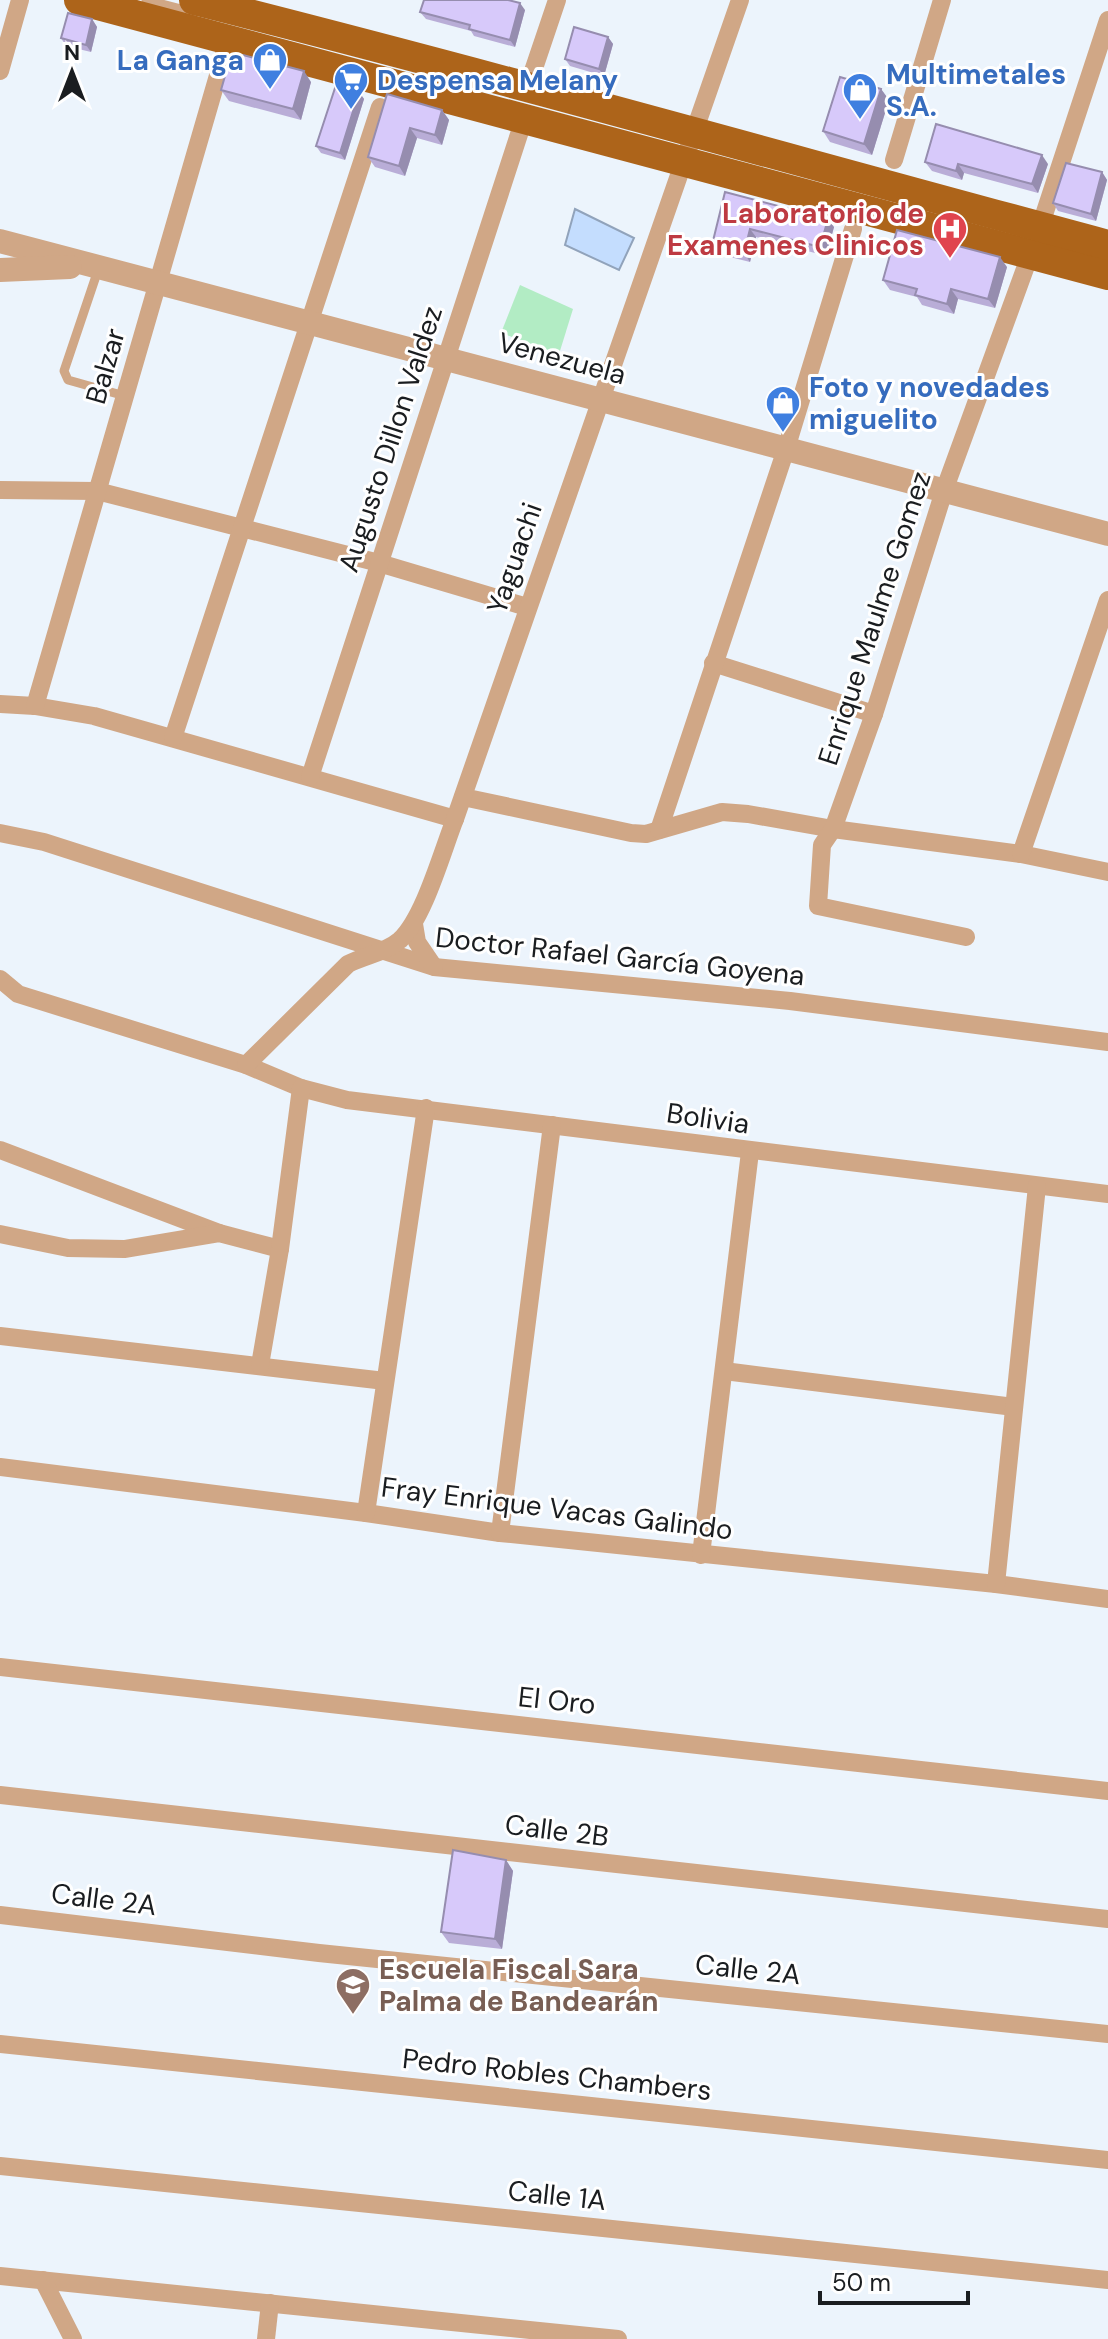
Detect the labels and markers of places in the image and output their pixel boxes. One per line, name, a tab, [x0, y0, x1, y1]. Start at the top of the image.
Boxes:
shop icon: La Ganga	[251, 41, 289, 91]
place label: La Ganga	[117, 42, 244, 79]
place label: Multimetales S.A.	[886, 56, 1066, 125]
supermarket icon: Despensa Melany	[332, 61, 370, 111]
place label: Despensa Melany	[377, 62, 618, 99]
shop icon: Multimetales S.A.	[841, 71, 879, 121]
place label: Laboratorio de Examenes Clinicos	[667, 195, 924, 264]
hospital icon: Laboratorio de Examenes Clinicos	[931, 210, 969, 260]
place label: Foto y novedades miguelito	[809, 369, 1050, 438]
shop icon: Foto y novedades miguelito	[764, 384, 802, 434]
place label: Escuela Fiscal Sara Palma de Bandearán	[379, 1951, 659, 2020]
school or university icon: Escuela Fiscal Sara Palma de Bandearán	[334, 1966, 372, 2016]

